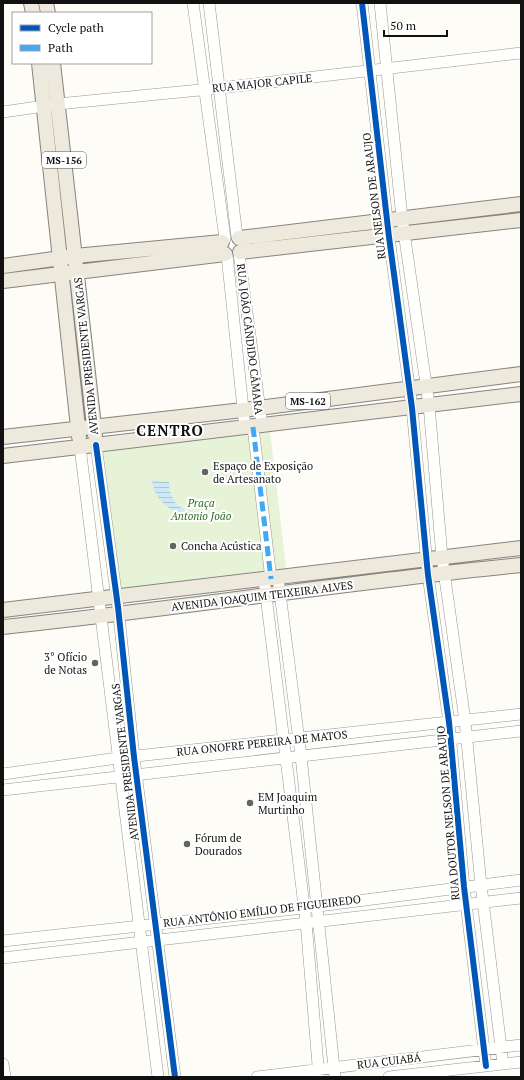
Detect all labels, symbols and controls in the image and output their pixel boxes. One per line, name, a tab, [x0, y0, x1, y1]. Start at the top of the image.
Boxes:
legend	[12, 12, 152, 64]
scale bar	[384, 12, 447, 38]
text: 50 m	[390, 18, 417, 33]
text: Cycle path	[48, 20, 104, 35]
text: Path	[48, 40, 73, 55]
street label: RUA MAJOR CAPILE	[211, 71, 313, 95]
street label: RUA NELSON DE ARAUJO	[359, 132, 389, 260]
road number: MS-156	[42, 152, 86, 168]
street label: RUA JOÃO CÂNDIDO CÂMARA	[234, 263, 266, 416]
street label: AVENIDA PRESIDENTE VARGAS	[71, 276, 101, 436]
road number: MS-162	[286, 393, 330, 409]
district label: CENTRO	[136, 420, 204, 440]
place label: Espaço de Exposição de Artesanato	[213, 459, 313, 486]
marker: Espaço de Exposição de Artesanato	[200, 467, 210, 477]
park label: Praça Antonio João	[170, 496, 232, 523]
place label: Concha Acústica	[181, 539, 262, 553]
marker: Concha Acústica	[168, 541, 178, 551]
street label: AVENIDA JOAQUIM TEIXEIRA ALVES	[170, 578, 354, 614]
place label: 3° Ofício de Notas	[44, 650, 87, 677]
marker: 3° Ofício de Notas	[90, 658, 100, 668]
street label: AVENIDA PRESIDENTE VARGAS	[108, 682, 142, 842]
street label: RUA DOUTOR NELSON DE ARAUJO	[433, 725, 463, 901]
street label: RUA ONOFRE PEREIRA DE MATOS	[176, 727, 348, 759]
place label: EM Joaquim Murtinho	[258, 790, 318, 817]
marker: EM Joaquim Murtinho	[245, 798, 255, 808]
place label: Fórum de Dourados	[195, 831, 242, 858]
marker: Fórum de Dourados	[182, 839, 192, 849]
street label: RUA ANTÔNIO EMÍLIO DE FIGUEIREDO	[162, 892, 362, 930]
street label: RUA CUIABÁ	[356, 1050, 422, 1072]

